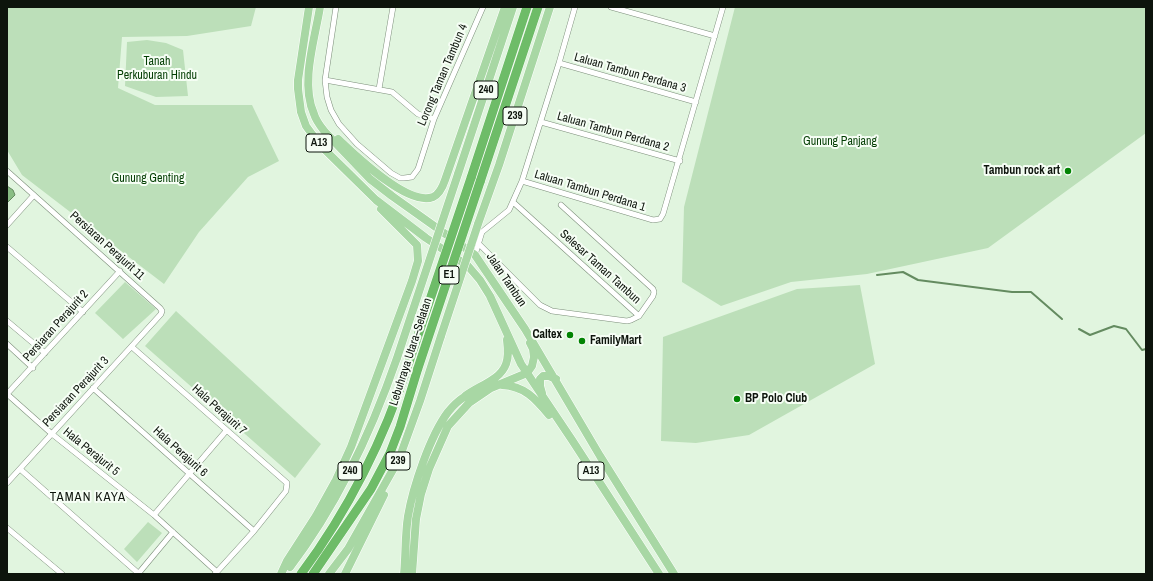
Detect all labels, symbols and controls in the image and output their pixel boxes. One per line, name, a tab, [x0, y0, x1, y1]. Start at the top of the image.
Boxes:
street label: Lorong Taman Tambun 4	[415, 22, 471, 128]
street label: Laluan Tambun Perdana 3	[572, 50, 688, 96]
park label: Tanah Perkuburan Hindu	[117, 55, 197, 83]
road number: 240	[474, 81, 498, 99]
road number: 239	[503, 107, 527, 125]
street label: Laluan Tambun Perdana 2	[555, 109, 671, 155]
road number: A13	[306, 134, 332, 152]
park label: Gunung Panjang	[803, 135, 877, 149]
place label: Tambun rock art	[984, 164, 1060, 178]
marker: Tambun rock art	[1063, 166, 1073, 176]
street label: Laluan Tambun Perdana 1	[533, 167, 647, 215]
park label: Gunung Genting	[112, 172, 184, 186]
street label: Persiaran Perajurit 11	[67, 209, 147, 283]
street label: Selesar Taman Tambun	[557, 227, 643, 307]
street label: Jalan Tambun	[483, 251, 529, 309]
road number: E1	[439, 266, 459, 284]
street label: Persiaran Perajurit 2	[20, 287, 92, 365]
street label: Lebuhraya Utara–Selatan	[387, 296, 435, 408]
place label: Caltex	[532, 328, 562, 342]
marker: Caltex	[565, 330, 575, 340]
place label: FamilyMart	[590, 334, 641, 348]
marker: FamilyMart	[577, 336, 587, 346]
street label: Persiaran Perajurit 3	[40, 354, 112, 430]
street label: Hala Perajurit 7	[189, 382, 249, 438]
place label: BP Polo Club	[745, 392, 807, 406]
marker: BP Polo Club	[732, 394, 742, 404]
street label: Hala Perajurit 6	[150, 424, 210, 480]
street label: Hala Perajurit 5	[60, 425, 122, 479]
road number: 239	[386, 452, 410, 470]
road number: 240	[338, 462, 362, 480]
road number: A13	[578, 462, 604, 480]
district label: TAMAN KAYA	[50, 490, 126, 506]

